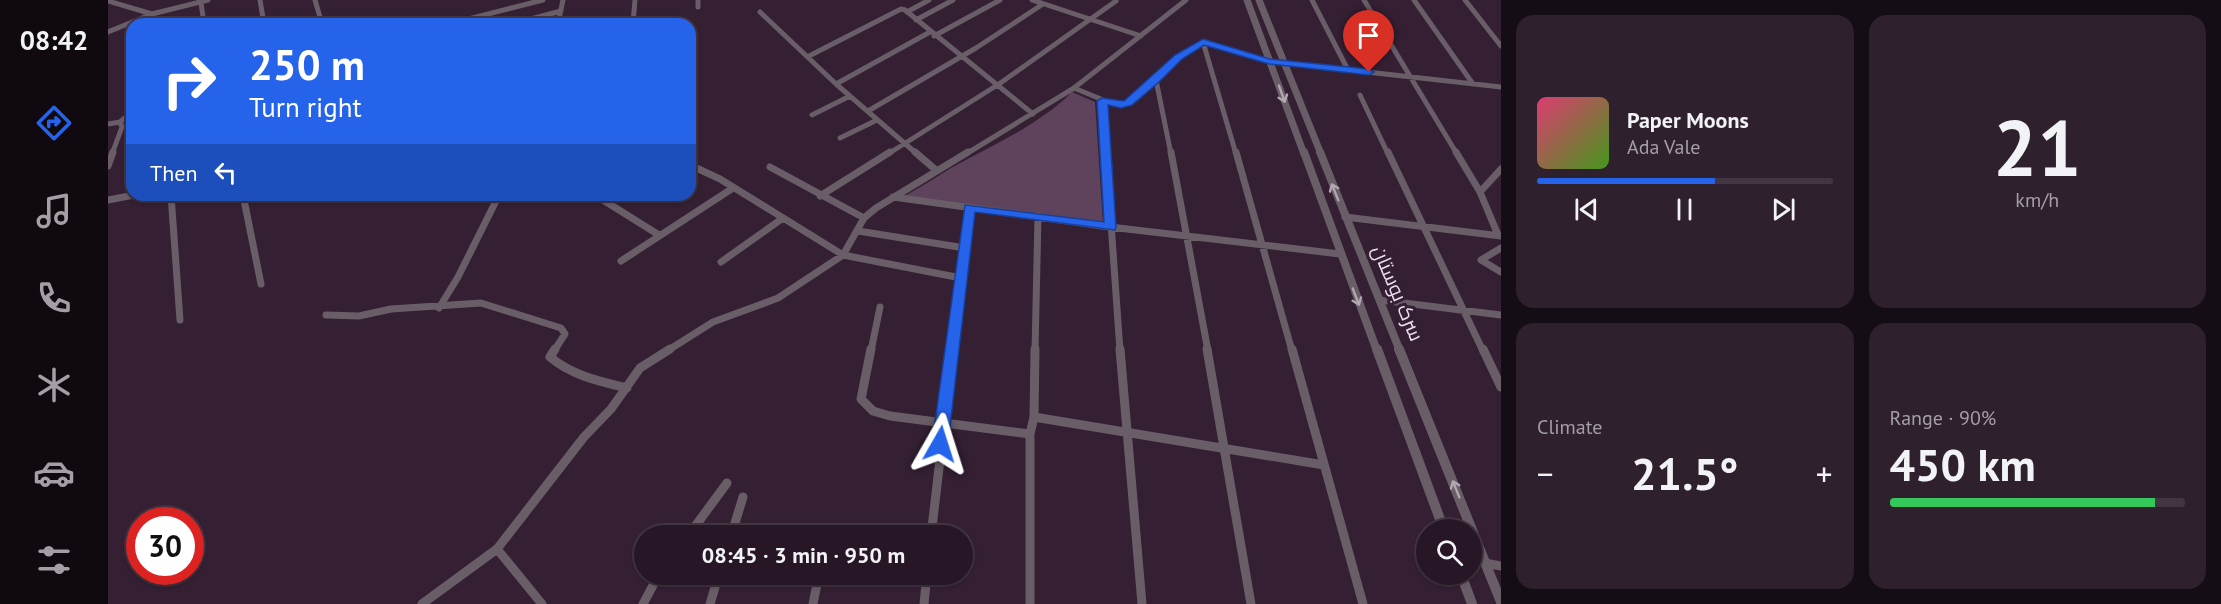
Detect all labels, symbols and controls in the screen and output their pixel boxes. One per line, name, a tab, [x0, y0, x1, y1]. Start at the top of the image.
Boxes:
pin	[1343, 10, 1394, 72]
icon: arrive	[1352, 19, 1385, 52]
text: 08:42	[20, 23, 88, 57]
text: 250 m	[249, 37, 365, 92]
icon: right	[150, 42, 228, 120]
one-way arrow	[1277, 84, 1288, 103]
text: Turn right	[249, 90, 362, 124]
text: 21	[1993, 97, 2081, 198]
icon: directions	[33, 102, 75, 144]
text: Paper Moons	[1627, 106, 1749, 134]
text: Ada Vale	[1627, 134, 1700, 160]
icon: left	[209, 156, 242, 189]
text: Then	[150, 159, 197, 187]
one-way arrow	[1328, 183, 1339, 201]
text: km/h	[2015, 187, 2059, 213]
icon: music	[33, 190, 75, 232]
icon: previous	[1570, 193, 1603, 226]
icon: pause	[1668, 193, 1701, 226]
icon: next	[1767, 193, 1800, 226]
street label: سرک بوستان	[1366, 241, 1430, 345]
icon: phone	[33, 277, 75, 319]
one-way arrow	[1352, 287, 1363, 306]
icon: climate	[33, 364, 75, 406]
text: Range · 90%	[1890, 405, 1996, 431]
position arrow	[908, 412, 972, 476]
text: Climate	[1537, 414, 1603, 440]
text: 450 km	[1890, 435, 2036, 493]
text: 21.5°	[1631, 444, 1738, 502]
icon: car	[33, 452, 75, 494]
text: −	[1537, 452, 1554, 495]
text: +	[1816, 452, 1833, 495]
one-way arrow	[1450, 480, 1461, 499]
speed limit sign: 30	[126, 507, 204, 585]
map controls	[1416, 519, 1482, 585]
button: search	[1416, 519, 1482, 585]
icon: filters	[33, 539, 75, 581]
text: 08:45 · 3 min · 950 m	[702, 541, 905, 569]

